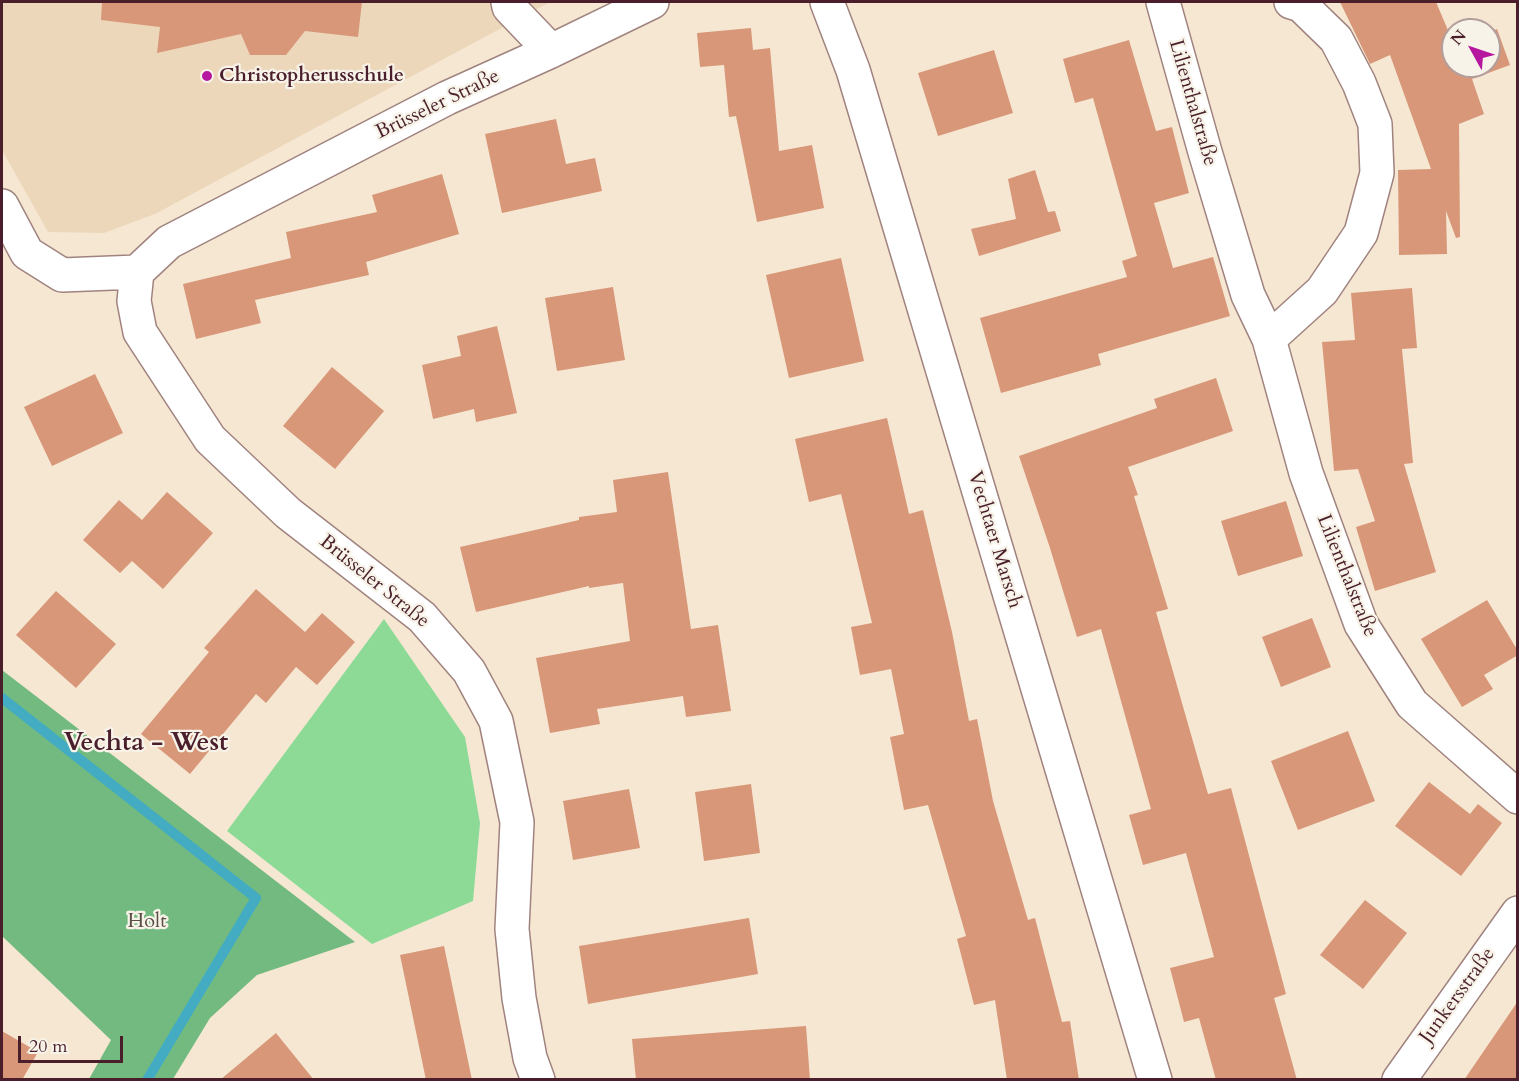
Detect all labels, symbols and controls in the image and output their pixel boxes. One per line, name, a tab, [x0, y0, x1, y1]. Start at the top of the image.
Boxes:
north arrow	[1441, 18, 1501, 78]
text: N	[1446, 25, 1472, 50]
street label: Lilienthalstraße	[1163, 37, 1221, 169]
place label: Christopherusschule	[219, 64, 404, 88]
street label: Brüsseler Straße	[372, 65, 504, 145]
marker: Christopherusschule	[200, 69, 214, 83]
street label: Vechtaer Marsch	[962, 469, 1026, 611]
street label: Lilienthalstraße	[1311, 511, 1381, 641]
street label: Brüsseler Straße	[314, 530, 434, 634]
district label: Vechta - West	[64, 728, 228, 760]
park label: Holt	[128, 910, 166, 934]
street label: Junkersstraße	[1415, 943, 1501, 1049]
scale bar	[21, 1024, 126, 1062]
text: 20 m	[29, 1034, 68, 1059]

